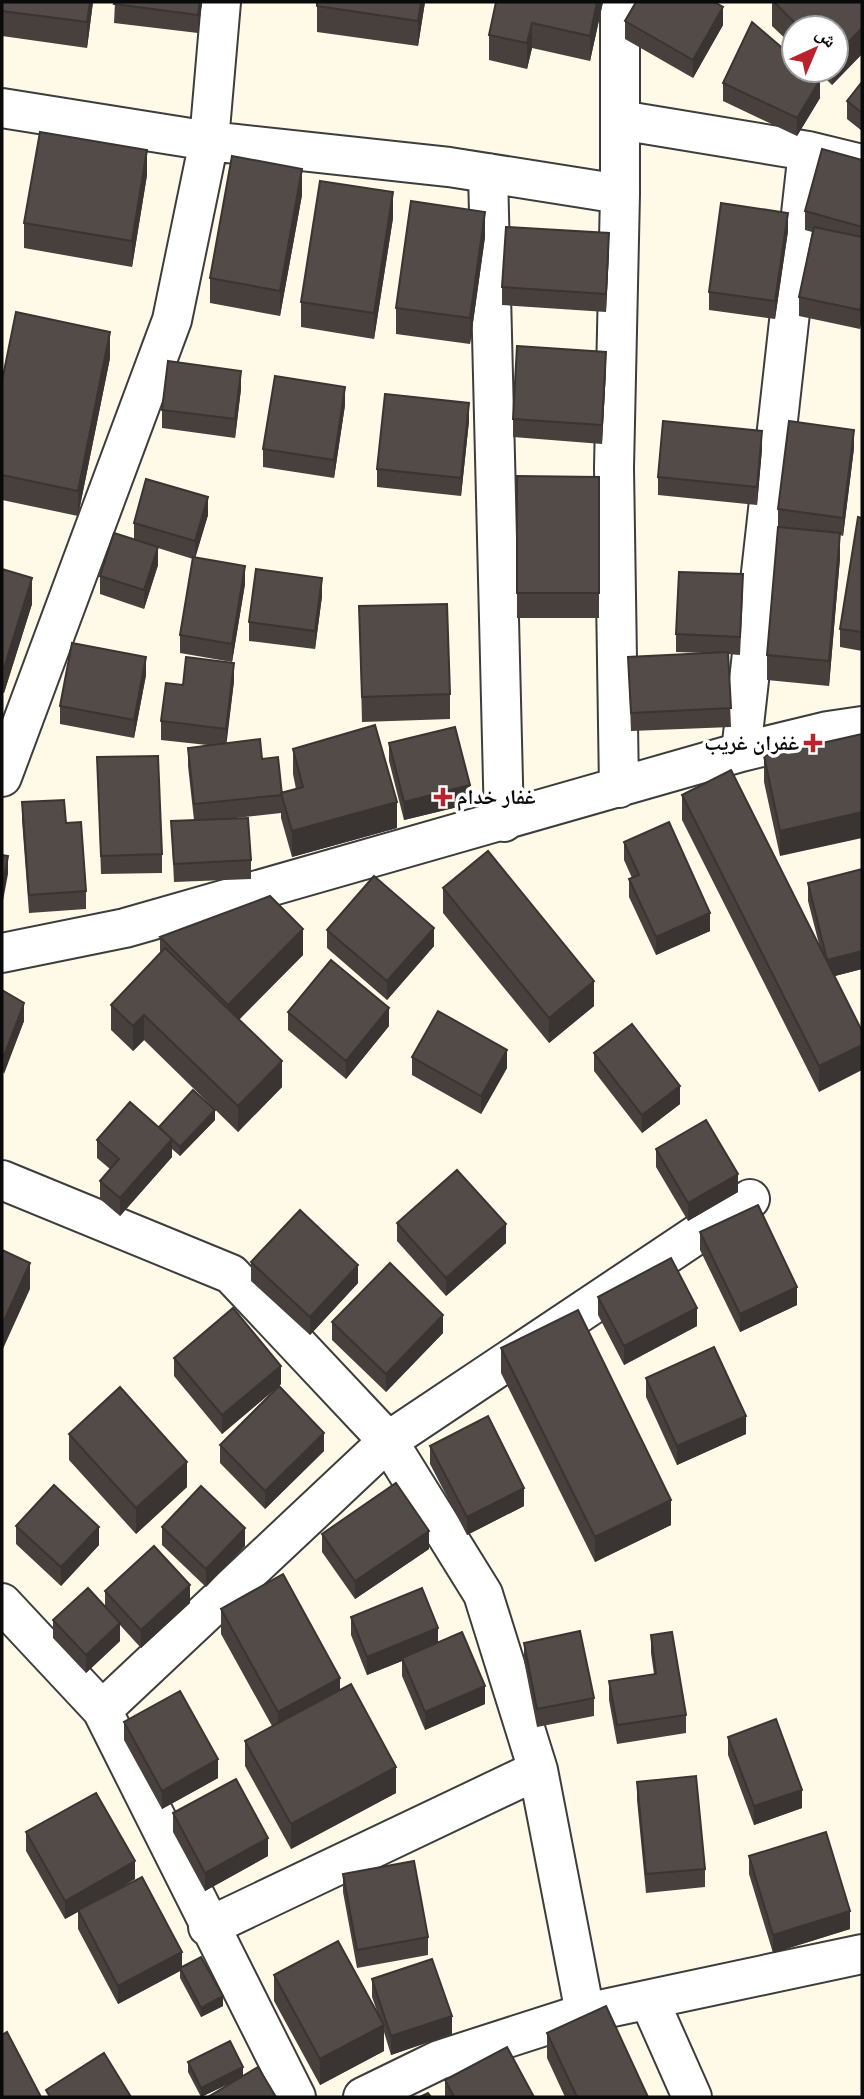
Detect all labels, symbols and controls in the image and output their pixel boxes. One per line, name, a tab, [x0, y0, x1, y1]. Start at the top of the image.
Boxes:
north arrow	[780, 14, 850, 84]
text: ش	[811, 21, 842, 52]
place label: غفران غريب	[704, 728, 799, 756]
marker: غفران غريب	[805, 735, 821, 751]
place label: غفار خدام	[457, 782, 536, 811]
marker: غفار خدام	[435, 789, 451, 805]

